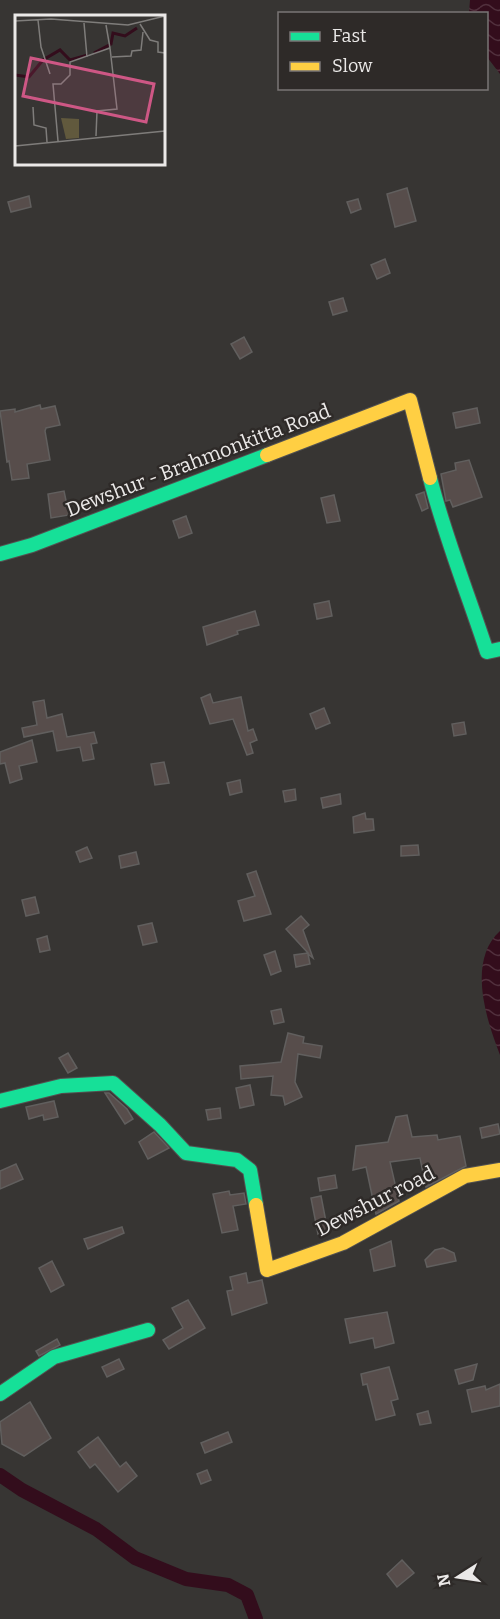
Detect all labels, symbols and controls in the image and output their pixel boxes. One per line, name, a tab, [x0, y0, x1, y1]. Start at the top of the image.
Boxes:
legend	[278, 12, 488, 90]
inset map	[15, 15, 165, 165]
text: Fast	[332, 25, 367, 47]
text: Slow	[332, 55, 373, 77]
street label: Dewshur - Brahmonkitta Road	[62, 398, 334, 522]
street label: Dewshur road	[312, 1161, 439, 1241]
north arrow	[428, 1547, 488, 1607]
text: N	[433, 1572, 454, 1588]

